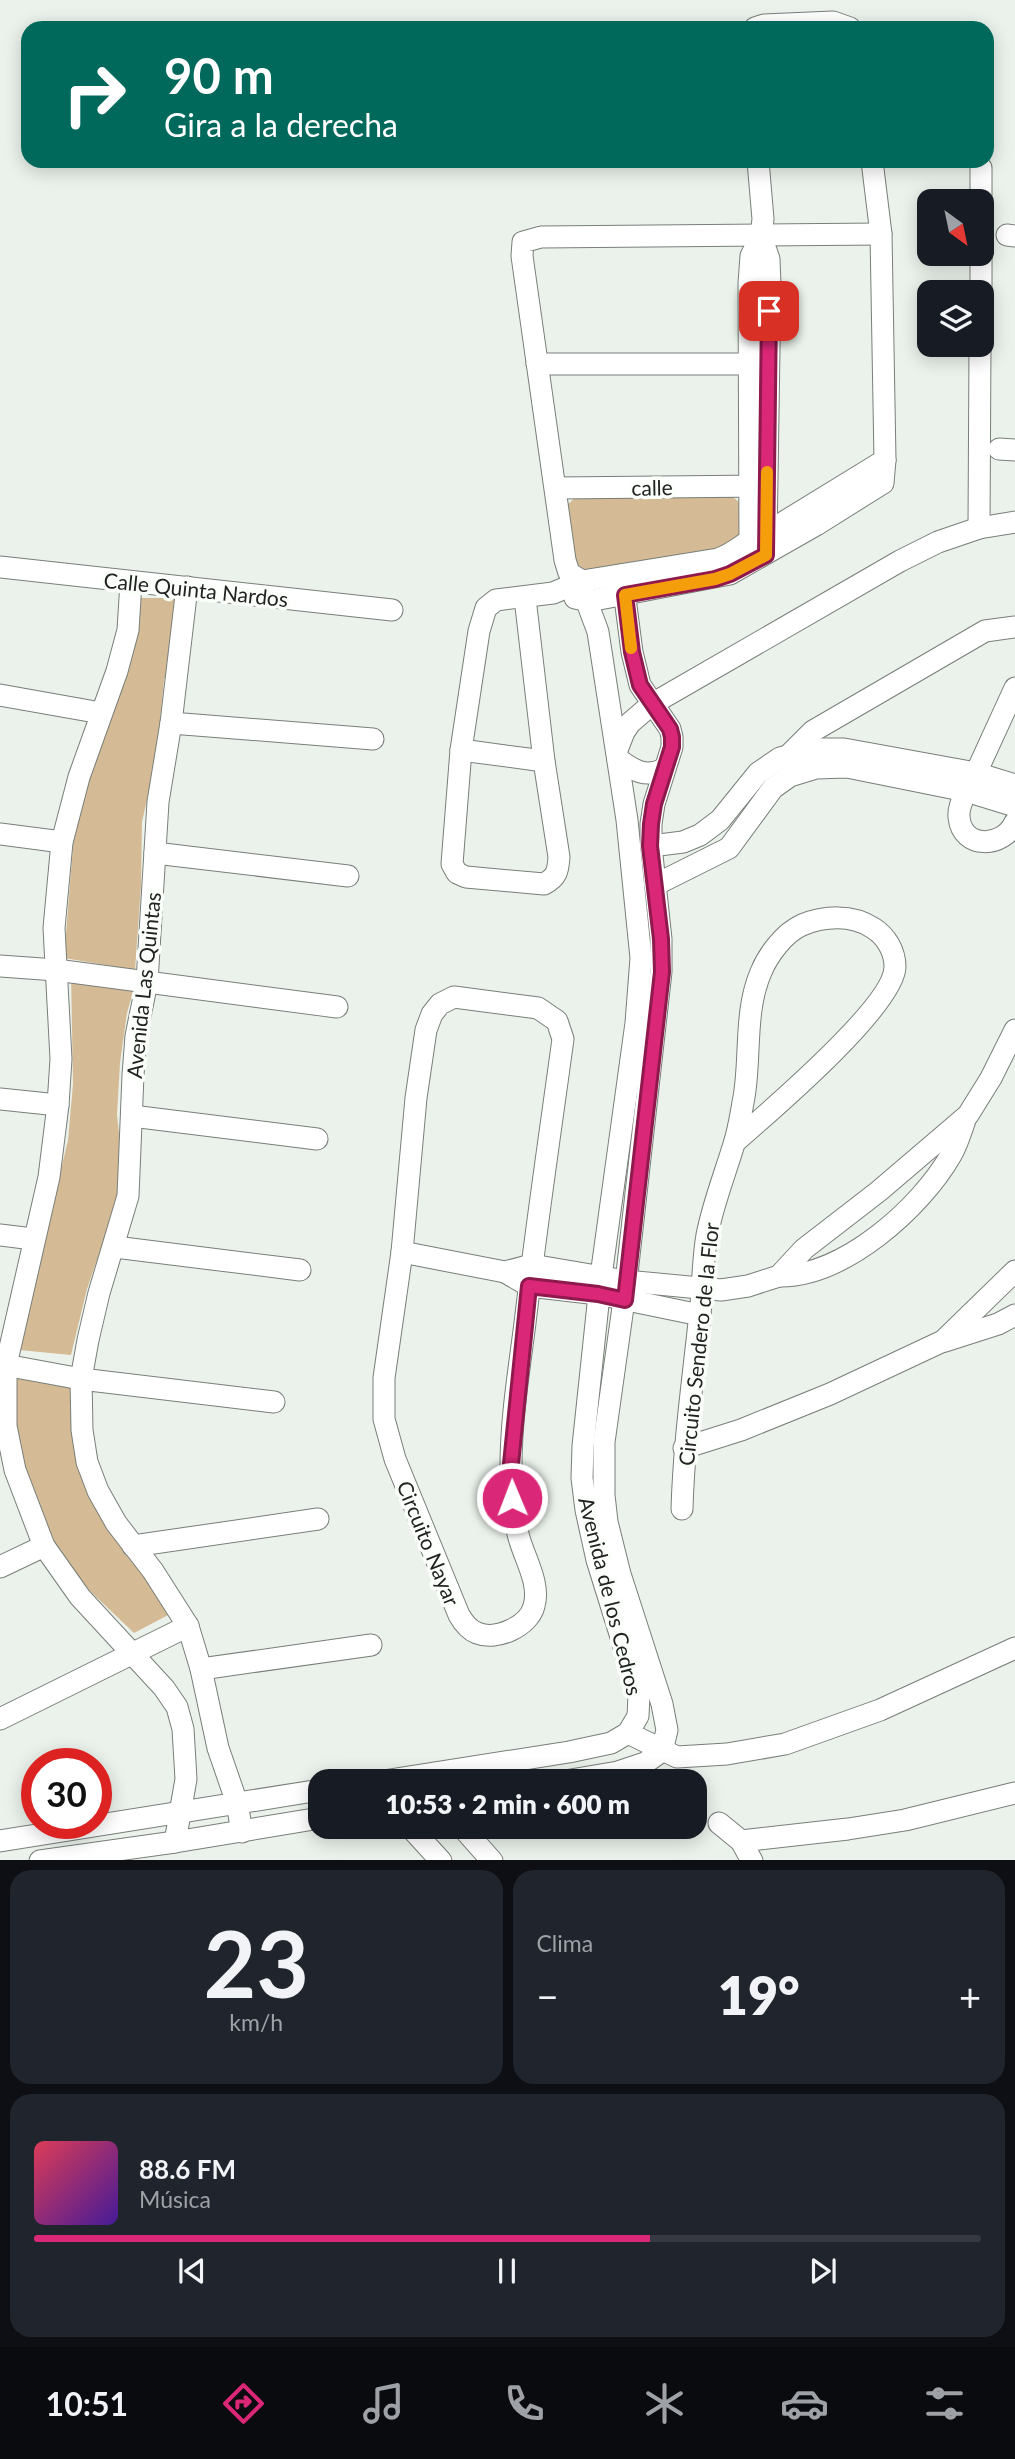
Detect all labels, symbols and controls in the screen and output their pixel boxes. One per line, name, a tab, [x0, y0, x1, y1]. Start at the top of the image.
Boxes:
text: 90 m	[164, 46, 274, 104]
icon: right	[49, 49, 140, 140]
text: Gira a la derecha	[164, 105, 398, 144]
north arrow	[917, 189, 994, 266]
map controls	[917, 189, 994, 357]
button: layers	[917, 280, 994, 357]
pin	[739, 281, 799, 341]
icon: arrive	[750, 292, 788, 330]
street label: calle	[631, 474, 673, 500]
street label: Calle Quinta Nardos	[103, 567, 289, 611]
street label: Avenida Las Quintas	[121, 891, 165, 1079]
street label: Circuito Sendero de la Flor	[673, 1221, 723, 1467]
position arrow	[475, 1461, 549, 1535]
street label: Circuito Nayar	[393, 1477, 466, 1609]
street label: Avenida de los Cedros	[574, 1494, 648, 1698]
speed limit sign: 30	[21, 1748, 112, 1839]
text: 10:53 · 2 min · 600 m	[385, 1788, 630, 1820]
text: 23	[203, 1908, 309, 2017]
text: Clima	[537, 1929, 593, 1957]
text: 19°	[718, 1964, 800, 2026]
text: −	[537, 1973, 559, 2019]
text: +	[959, 1973, 981, 2019]
text: km/h	[229, 2008, 283, 2036]
text: 88.6 FM	[139, 2153, 236, 2185]
text: Música	[139, 2185, 211, 2213]
icon: previous	[173, 2252, 211, 2290]
icon: pause	[488, 2252, 526, 2290]
icon: next	[804, 2252, 842, 2290]
icon: directions	[219, 2379, 268, 2428]
icon: music	[359, 2379, 408, 2428]
icon: phone	[500, 2379, 549, 2428]
icon: climate	[640, 2379, 689, 2428]
icon: car	[780, 2379, 829, 2428]
icon: filters	[920, 2379, 969, 2428]
text: 10:51	[46, 2384, 128, 2423]

